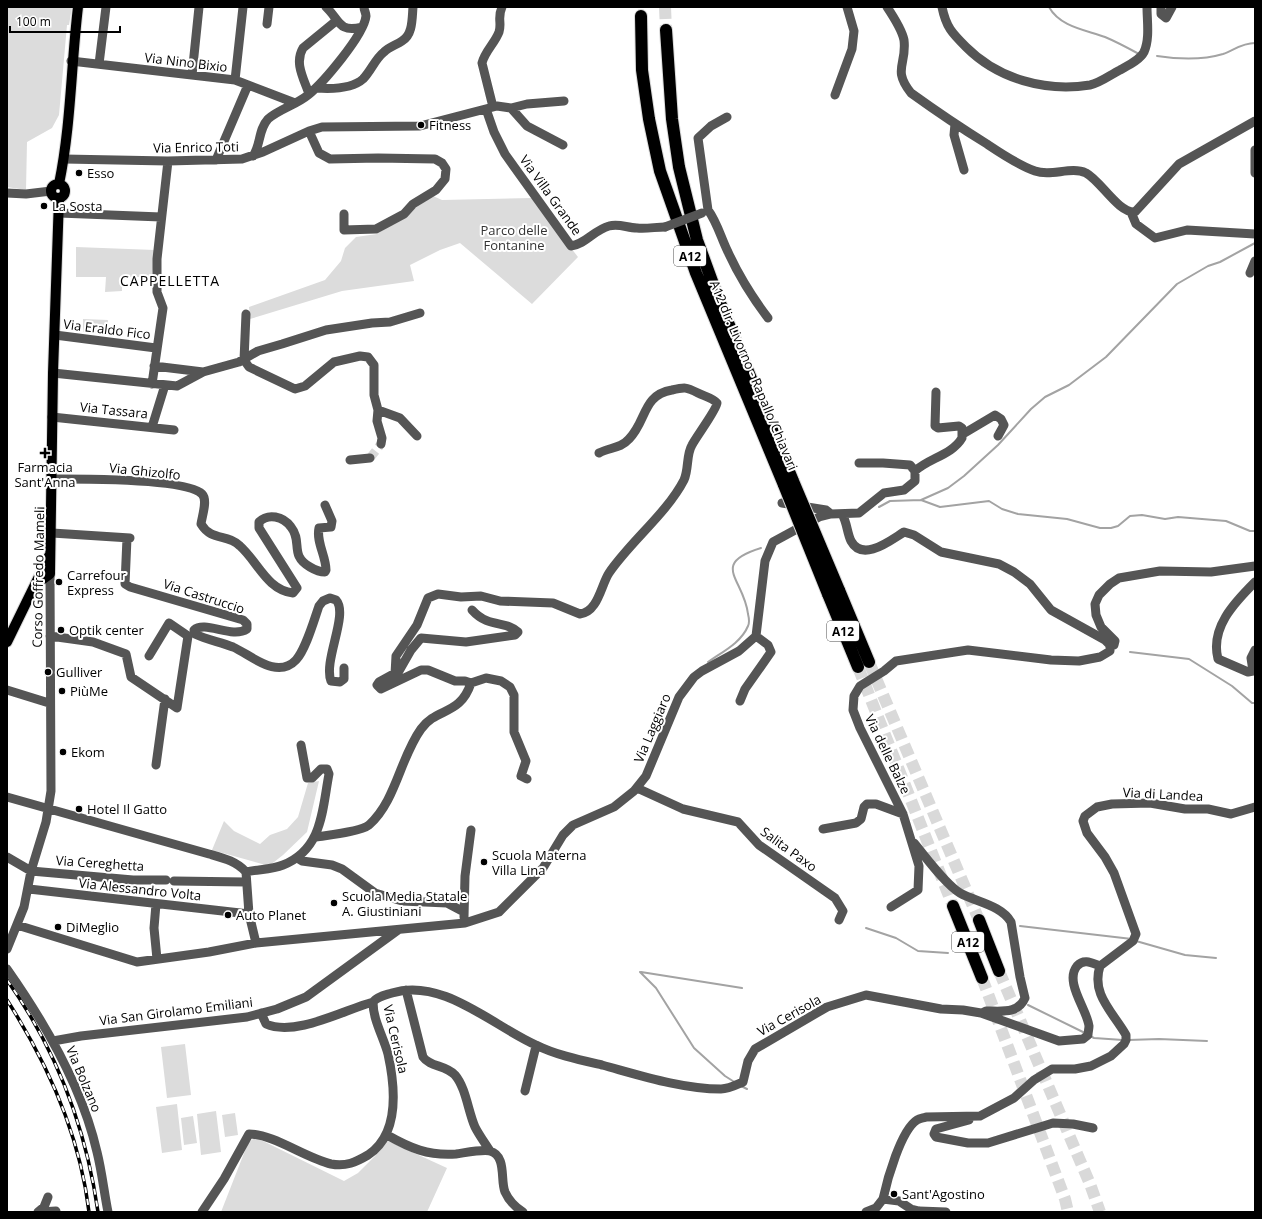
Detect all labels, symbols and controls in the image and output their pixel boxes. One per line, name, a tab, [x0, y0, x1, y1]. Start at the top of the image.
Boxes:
scale bar	[10, 8, 120, 34]
text: 100 m	[16, 13, 51, 30]
street label: Via Nino Bixio	[143, 48, 229, 76]
place label: Fitness	[429, 116, 471, 134]
marker: Fitness	[416, 120, 426, 130]
street label: Via Enrico Toti	[153, 137, 239, 157]
street label: Via Villa Grande	[516, 151, 586, 239]
place label: Esso	[87, 164, 115, 182]
marker: Esso	[74, 168, 84, 178]
place label: La Sosta	[52, 197, 102, 215]
marker: La Sosta	[39, 201, 49, 211]
park label: Parco delle Fontanine	[481, 221, 547, 254]
road number: A12	[674, 246, 706, 266]
district label: CAPPELLETTA	[120, 271, 220, 290]
street label: A12 dir. Livorno - Rapallo/Chiavari	[706, 277, 802, 473]
street label: Via Eraldo Fico	[62, 315, 152, 343]
street label: Via Tassara	[79, 397, 149, 423]
marker: Farmacia Sant'Anna	[40, 448, 50, 458]
place label: Farmacia Sant'Anna	[14, 458, 76, 491]
street label: Via Ghizolfo	[108, 458, 182, 484]
street label: Corso Goffredo Mameli	[28, 506, 48, 648]
place label: Carrefour Express	[67, 566, 127, 599]
street label: Via Castruccio	[161, 574, 247, 618]
marker: Carrefour Express	[54, 577, 64, 587]
place label: Optik center	[69, 621, 145, 639]
road number: A12	[827, 621, 859, 641]
marker: Optik center	[56, 625, 66, 635]
place label: Gulliver	[56, 663, 103, 681]
marker: Gulliver	[43, 667, 53, 677]
place label: PiùMe	[70, 682, 108, 700]
marker: PiùMe	[57, 686, 67, 696]
street label: Via Laggiaro	[629, 691, 675, 765]
street label: Via delle Balze	[861, 711, 915, 797]
place label: Ekom	[71, 743, 105, 761]
marker: Ekom	[58, 747, 68, 757]
street label: Via di Landea	[1122, 783, 1204, 805]
place label: Hotel Il Gatto	[87, 800, 167, 818]
marker: Hotel Il Gatto	[74, 804, 84, 814]
street label: Salita Paxo	[757, 822, 821, 876]
place label: Scuola Materna Villa Lina	[492, 846, 586, 879]
street label: Via Cereghetta	[55, 851, 145, 875]
marker: Scuola Materna Villa Lina	[479, 857, 489, 867]
street label: Via Alessandro Volta	[78, 874, 202, 904]
place label: Scuola Media Statale A. Giustiniani	[342, 887, 467, 920]
marker: Scuola Media Statale A. Giustiniani	[329, 898, 339, 908]
place label: Auto Planet	[236, 906, 307, 924]
marker: Auto Planet	[223, 910, 233, 920]
place label: DiMeglio	[66, 918, 119, 936]
marker: DiMeglio	[53, 922, 63, 932]
road number: A12	[952, 932, 984, 952]
street label: Via Cerisola	[754, 990, 824, 1040]
street label: Via San Girolamo Emiliani	[98, 993, 254, 1029]
street label: Via Cerisola	[379, 1003, 413, 1075]
street label: Via Bolzano	[62, 1043, 106, 1115]
place label: Sant'Agostino	[902, 1185, 985, 1203]
marker: Sant'Agostino	[889, 1189, 899, 1199]

